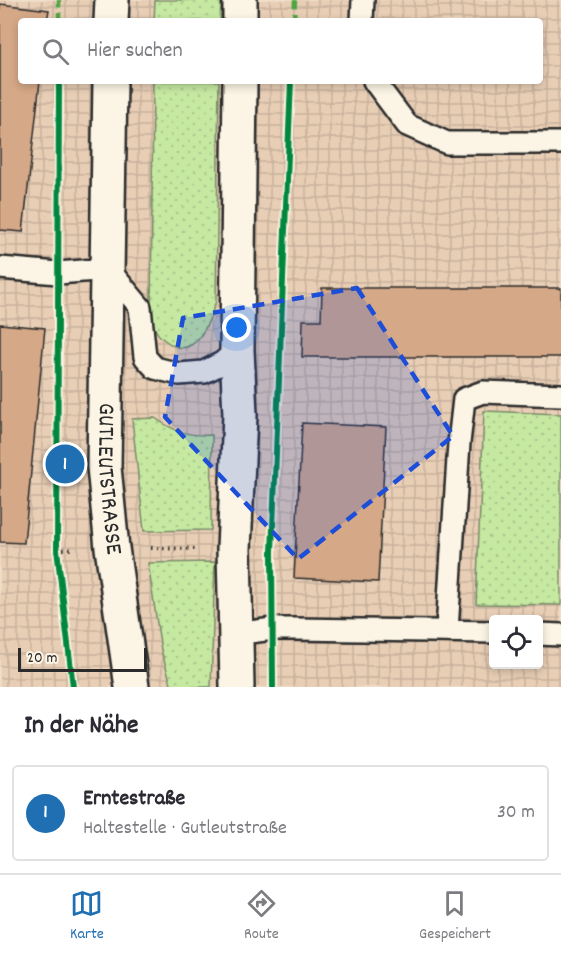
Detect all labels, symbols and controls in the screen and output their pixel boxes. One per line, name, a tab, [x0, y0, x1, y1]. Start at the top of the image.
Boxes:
search box	[18, 18, 543, 84]
icon: search	[39, 35, 72, 68]
text: Hier suchen	[87, 36, 183, 67]
your location	[222, 313, 251, 342]
street label: GUTLEUTSTRASSE	[87, 403, 130, 557]
pin: 1	[46, 442, 84, 486]
map controls	[489, 615, 543, 669]
button: locate	[489, 615, 543, 669]
scale bar	[18, 645, 147, 672]
text: 20 m	[27, 647, 57, 670]
text: In der Nähe	[24, 708, 138, 745]
text: Erntestraße	[83, 784, 185, 815]
text: 1	[43, 799, 48, 827]
text: 30 m	[497, 799, 535, 827]
text: Haltestelle · Gutleutstraße	[83, 815, 287, 843]
tab: Karte	[70, 887, 104, 946]
tab: Route	[244, 887, 279, 946]
tab: Gespeichert	[419, 887, 491, 946]

